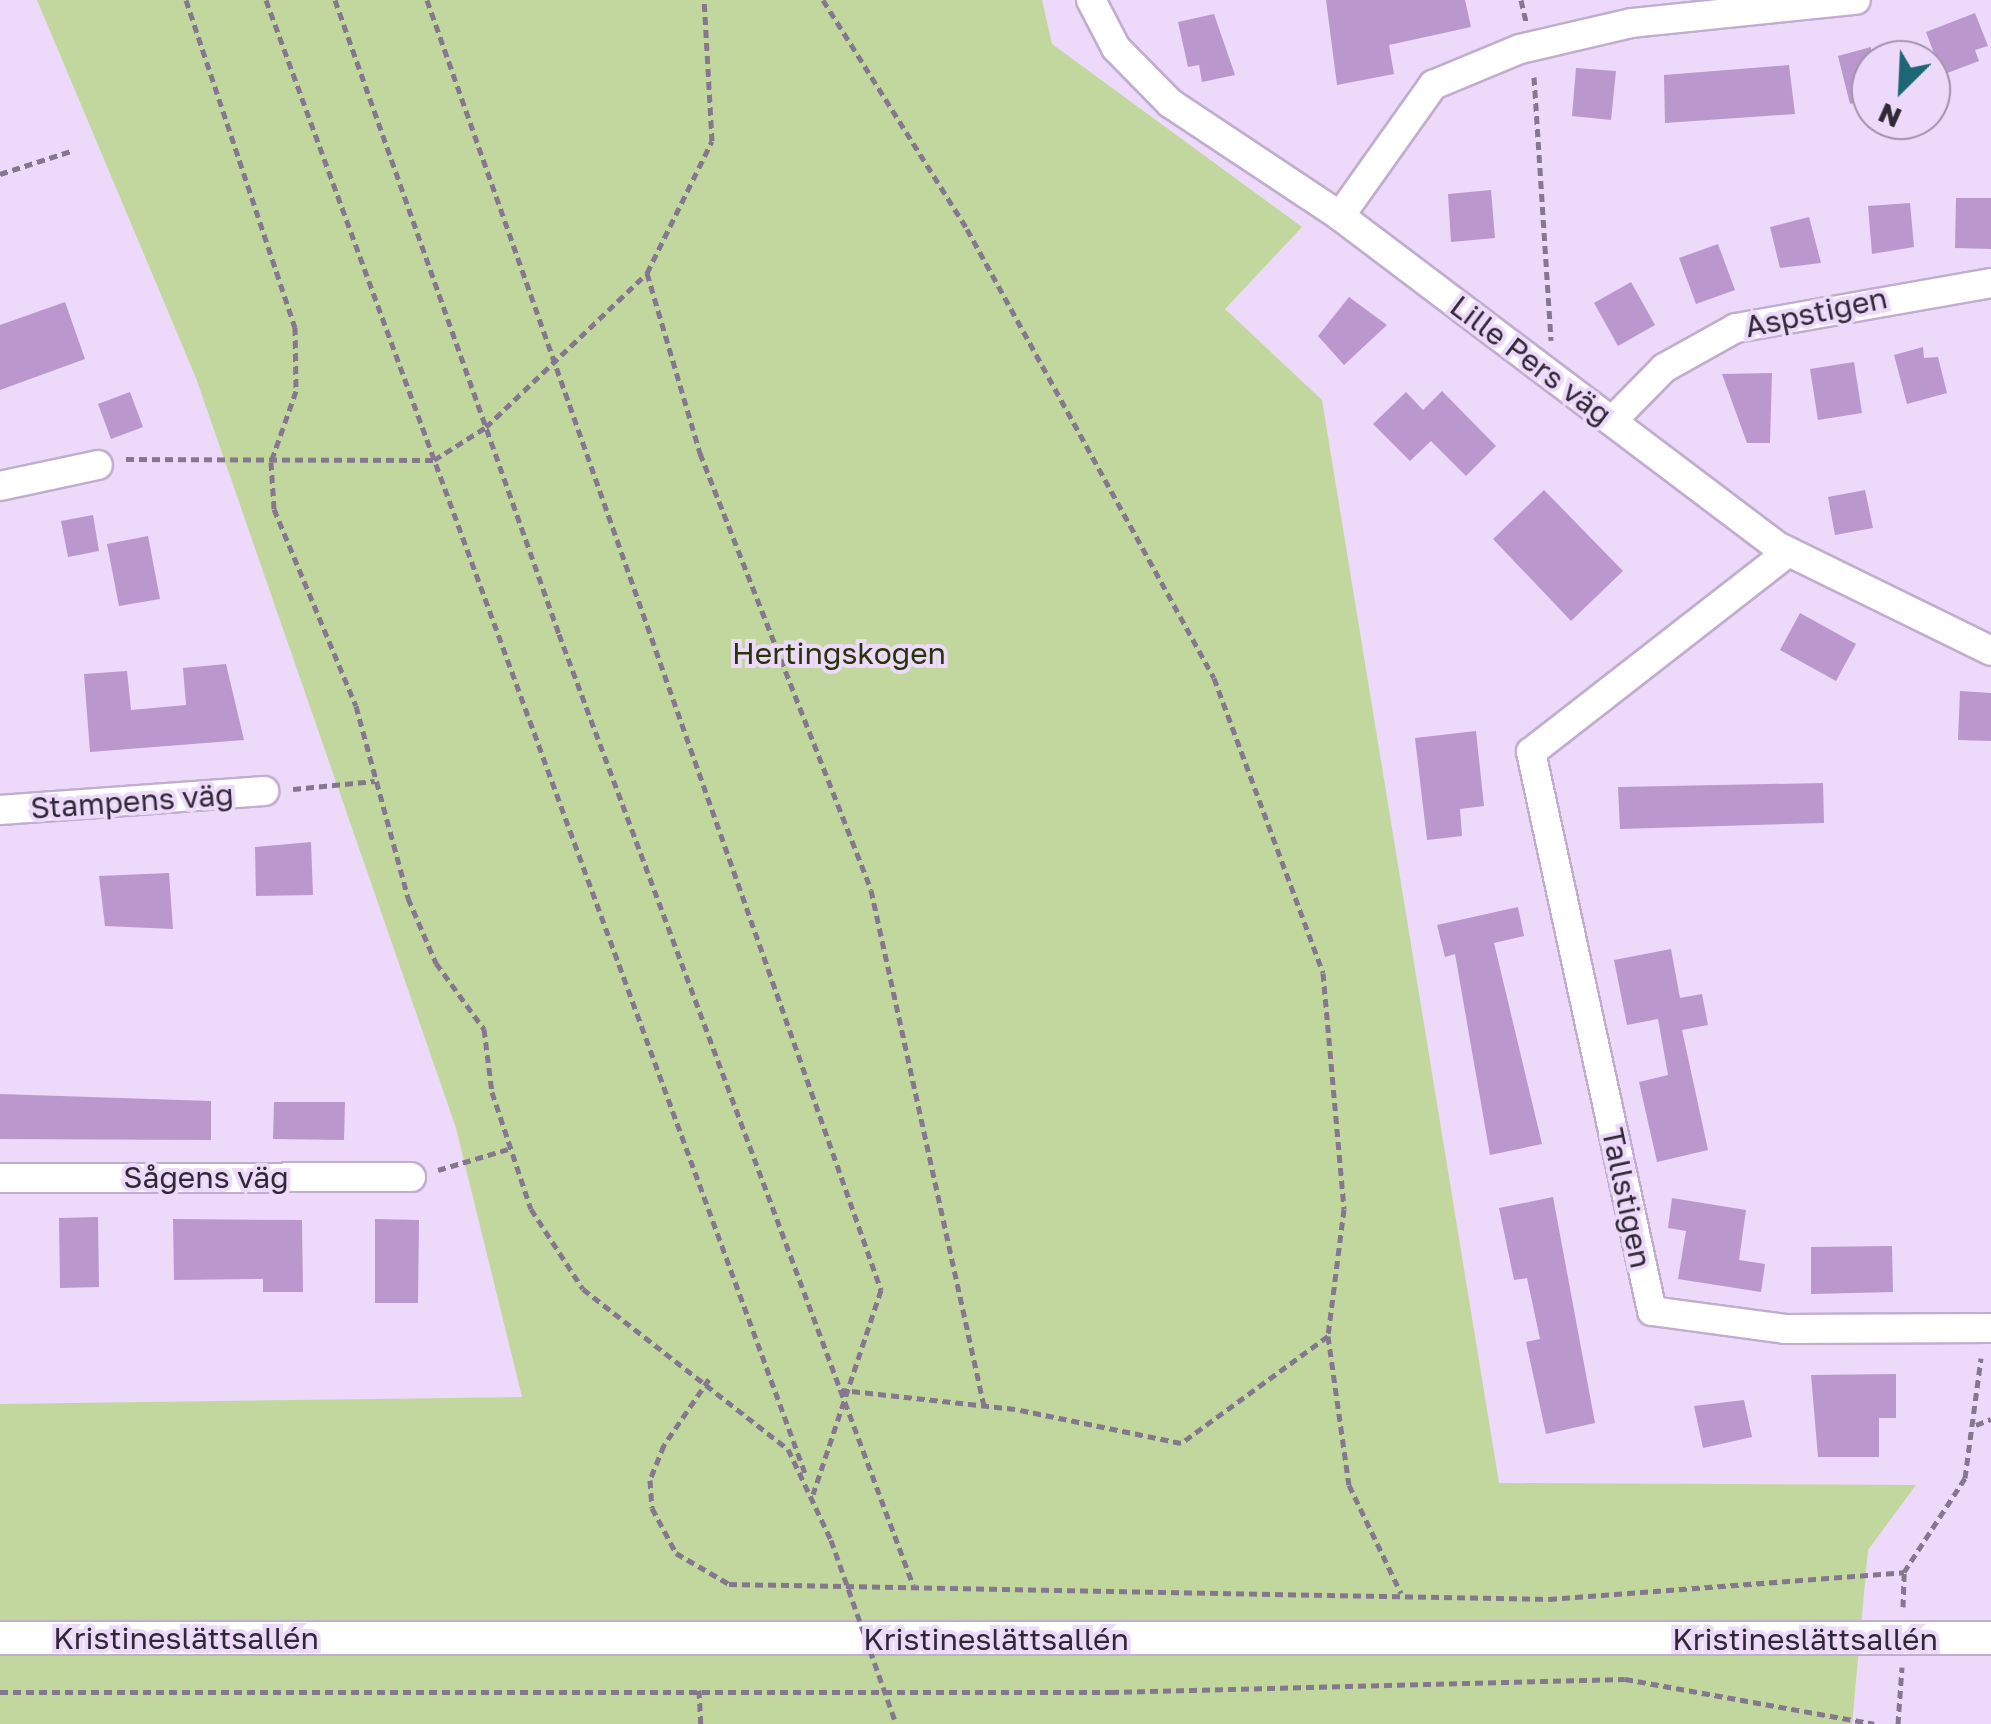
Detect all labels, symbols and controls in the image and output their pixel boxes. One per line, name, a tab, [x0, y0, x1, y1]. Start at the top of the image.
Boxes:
north arrow	[1851, 40, 1951, 140]
text: N	[1873, 97, 1906, 135]
street label: Aspstigen	[1742, 279, 1890, 345]
street label: Lille Pers väg	[1443, 288, 1619, 432]
park label: Hertingskogen	[732, 635, 946, 671]
street label: Stampens väg	[29, 776, 235, 826]
street label: Tallstigen	[1595, 1125, 1659, 1271]
street label: Sågens väg	[123, 1159, 289, 1195]
street label: Kristineslättsallén	[53, 1620, 319, 1656]
street label: Kristineslättsallén	[863, 1621, 1129, 1657]
street label: Kristineslättsallén	[1672, 1621, 1938, 1657]

